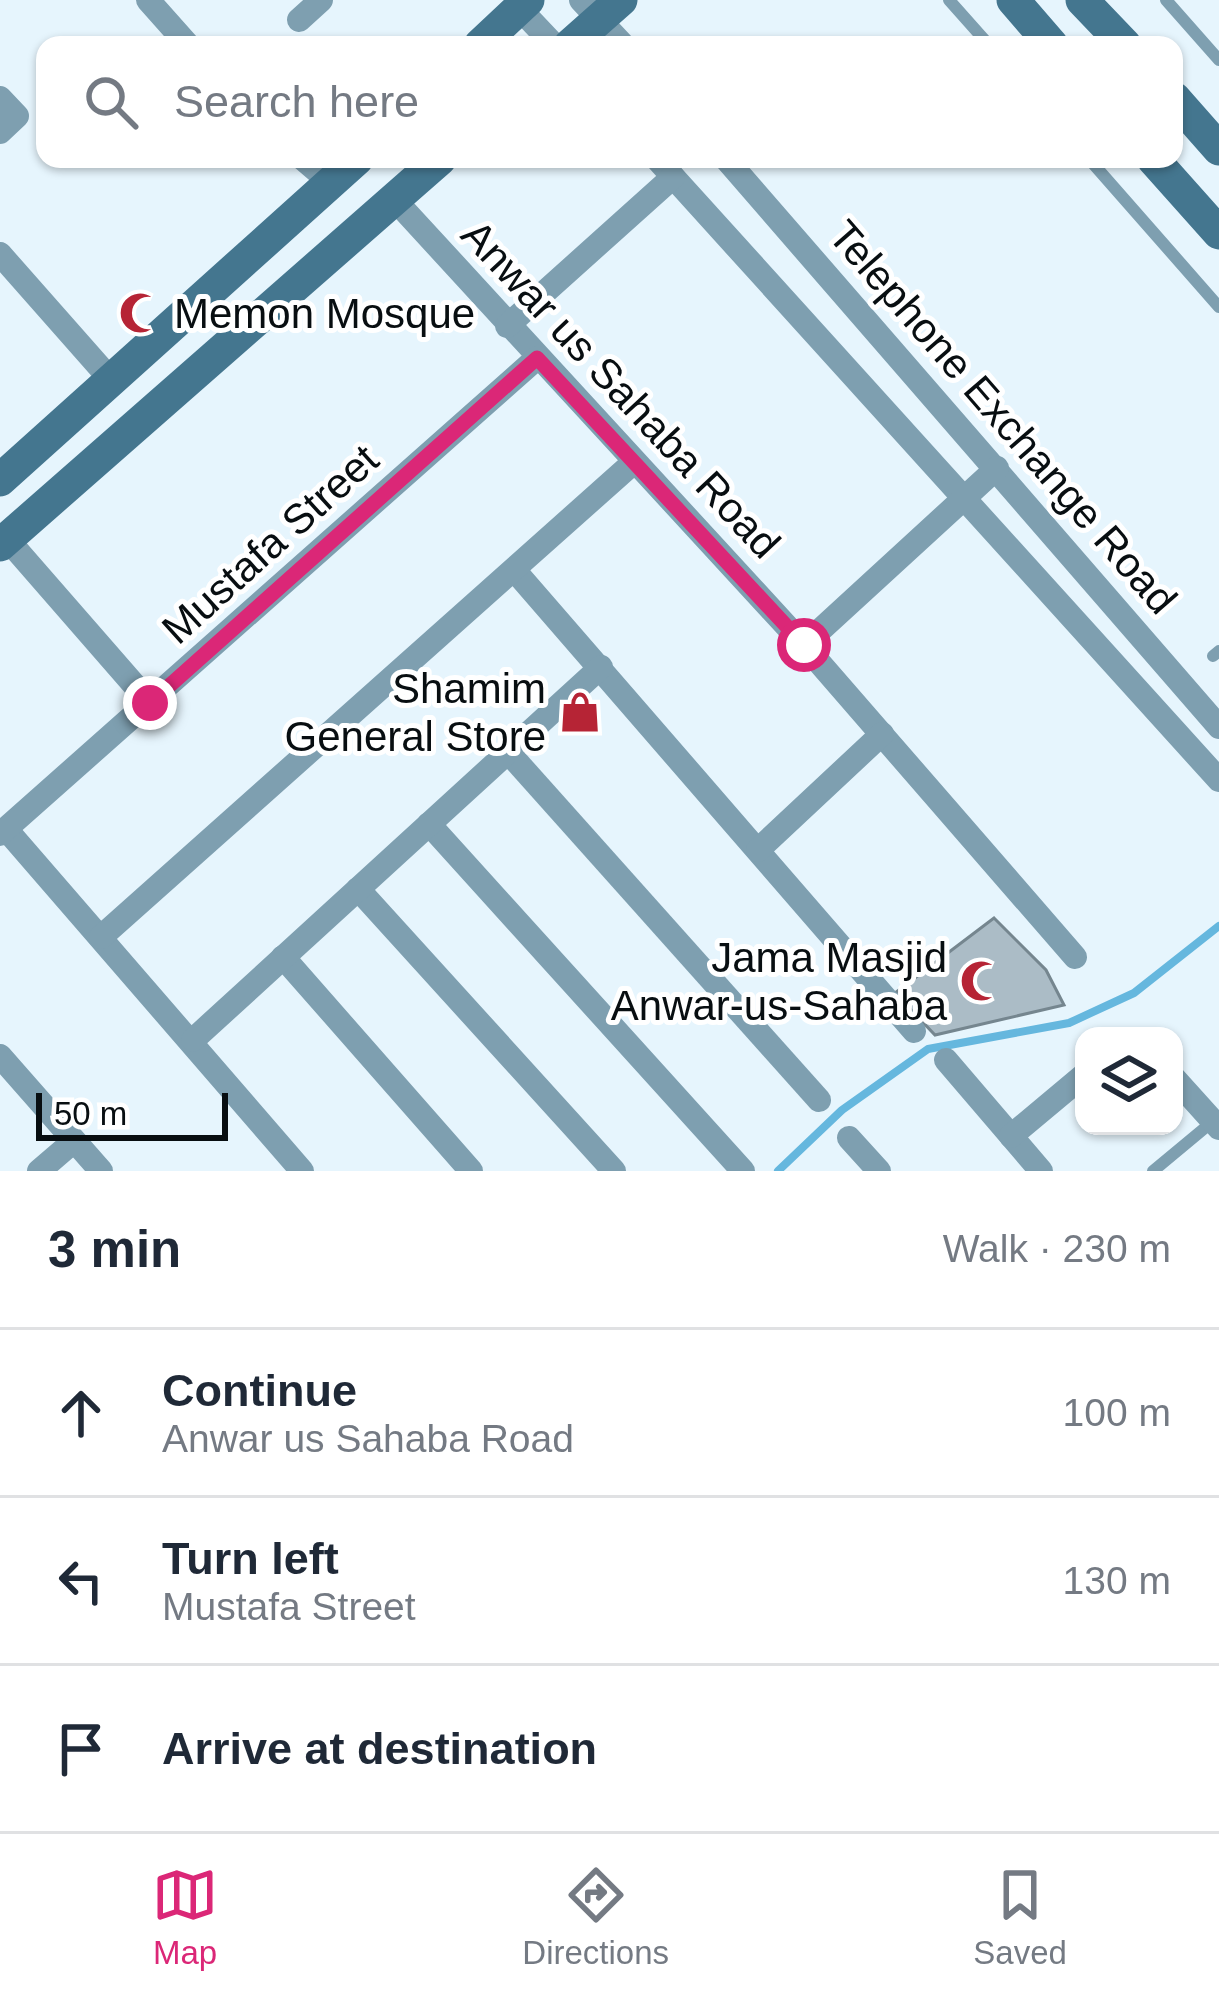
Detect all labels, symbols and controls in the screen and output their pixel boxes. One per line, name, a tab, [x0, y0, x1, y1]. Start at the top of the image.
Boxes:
search box	[36, 36, 1183, 168]
icon: search	[78, 69, 144, 135]
text: Search here	[174, 76, 419, 127]
street label: Anwar us Sahaba Road	[453, 211, 789, 567]
street label: Telephone Exchange Road	[820, 211, 1186, 623]
mosque icon: Memon Mosque	[117, 290, 163, 336]
place label: Memon Mosque	[174, 290, 475, 337]
street label: Mustafa Street	[153, 435, 387, 653]
route start	[777, 618, 831, 672]
place label: Shamim General Store	[285, 665, 546, 760]
route end	[123, 676, 177, 730]
shop icon: Shamim General Store	[557, 689, 603, 735]
place label: Jama Masjid Anwar-us-Sahaba	[611, 934, 948, 1029]
mosque icon: Jama Masjid Anwar-us-Sahaba	[958, 958, 1004, 1004]
map controls	[1075, 1027, 1183, 1135]
button: layers	[1075, 1027, 1183, 1135]
scale bar	[36, 1087, 228, 1140]
text: 50 m	[54, 1095, 127, 1132]
text: 3 min	[48, 1221, 181, 1278]
text: Walk · 230 m	[943, 1227, 1171, 1270]
text: Continue	[162, 1365, 357, 1416]
icon: ahead	[48, 1380, 114, 1446]
text: 100 m	[1063, 1391, 1171, 1434]
text: Anwar us Sahaba Road	[162, 1417, 574, 1460]
text: Turn left	[162, 1533, 339, 1584]
icon: left	[48, 1548, 114, 1614]
text: 130 m	[1063, 1559, 1171, 1602]
text: Mustafa Street	[162, 1585, 416, 1628]
icon: arrive	[48, 1716, 114, 1782]
text: Arrive at destination	[162, 1723, 597, 1774]
tab: Map	[152, 1862, 218, 1972]
tab: Directions	[522, 1862, 669, 1972]
tab: Saved	[973, 1862, 1067, 1972]

